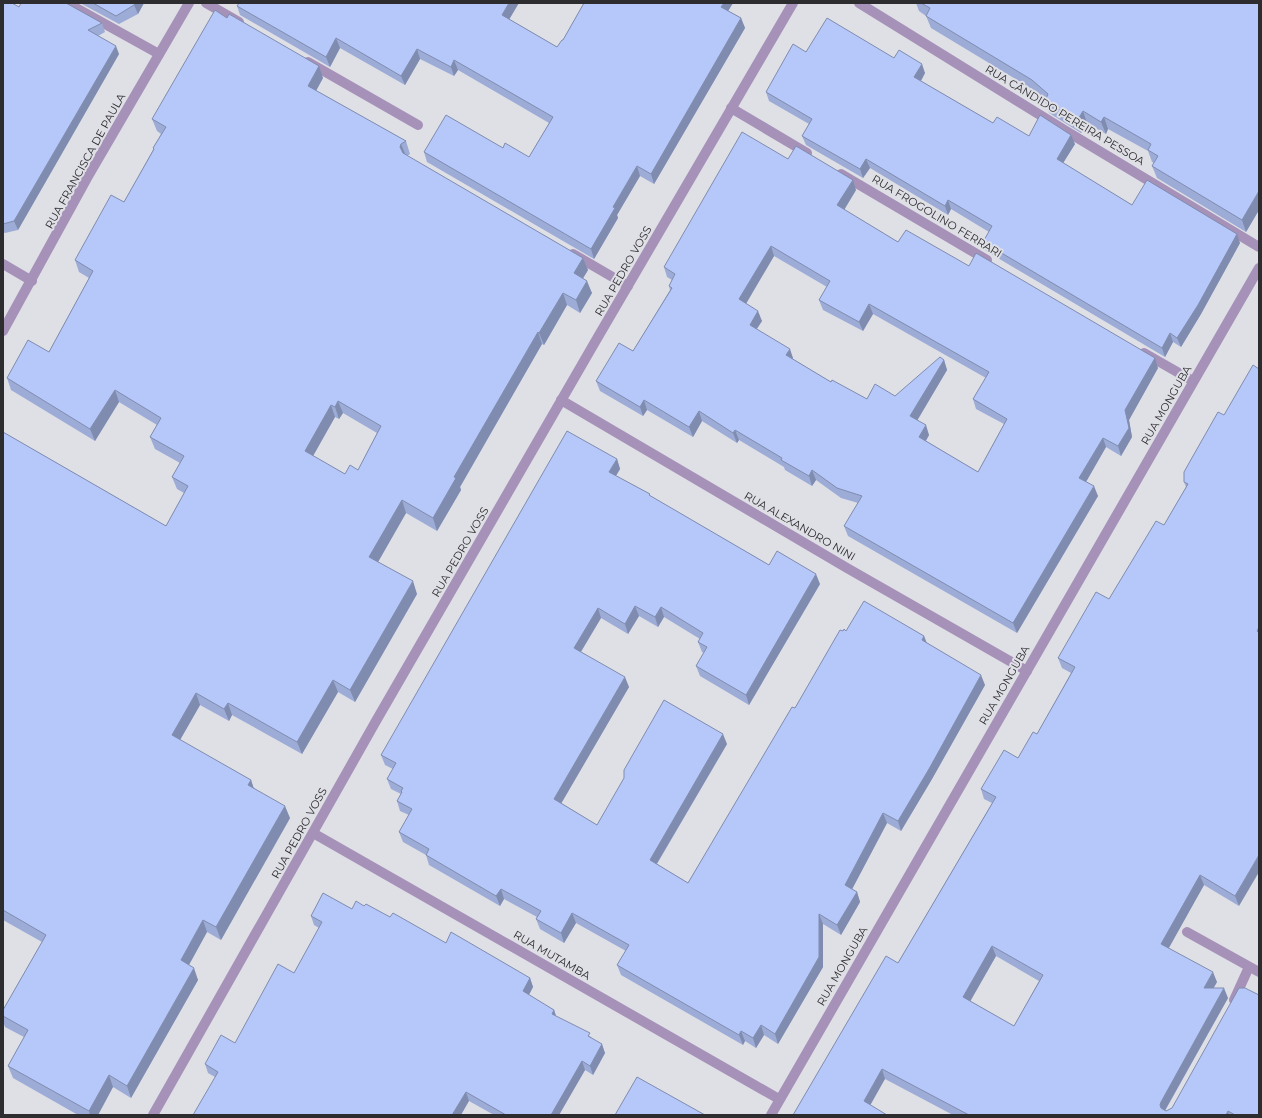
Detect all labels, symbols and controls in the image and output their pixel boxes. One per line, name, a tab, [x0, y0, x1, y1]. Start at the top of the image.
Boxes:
street label: RUA CÂNDIDO PEREIRA PESSOA	[983, 62, 1147, 168]
street label: RUA FRANCISCA DE PAULA	[42, 91, 128, 231]
street label: RUA FROGOLINO FERRARI	[869, 172, 1005, 260]
street label: RUA PEDRO VOSS	[591, 223, 655, 319]
street label: RUA MONGUBA	[1138, 363, 1194, 447]
street label: RUA ALEXANDRO NINI	[742, 488, 858, 564]
street label: RUA PEDRO VOSS	[428, 504, 492, 600]
street label: RUA MONGUBA	[976, 643, 1032, 727]
street label: RUA PEDRO VOSS	[268, 785, 330, 881]
street label: RUA MONGUBA	[814, 924, 870, 1008]
street label: RUA MUTAMBA	[511, 927, 593, 983]

